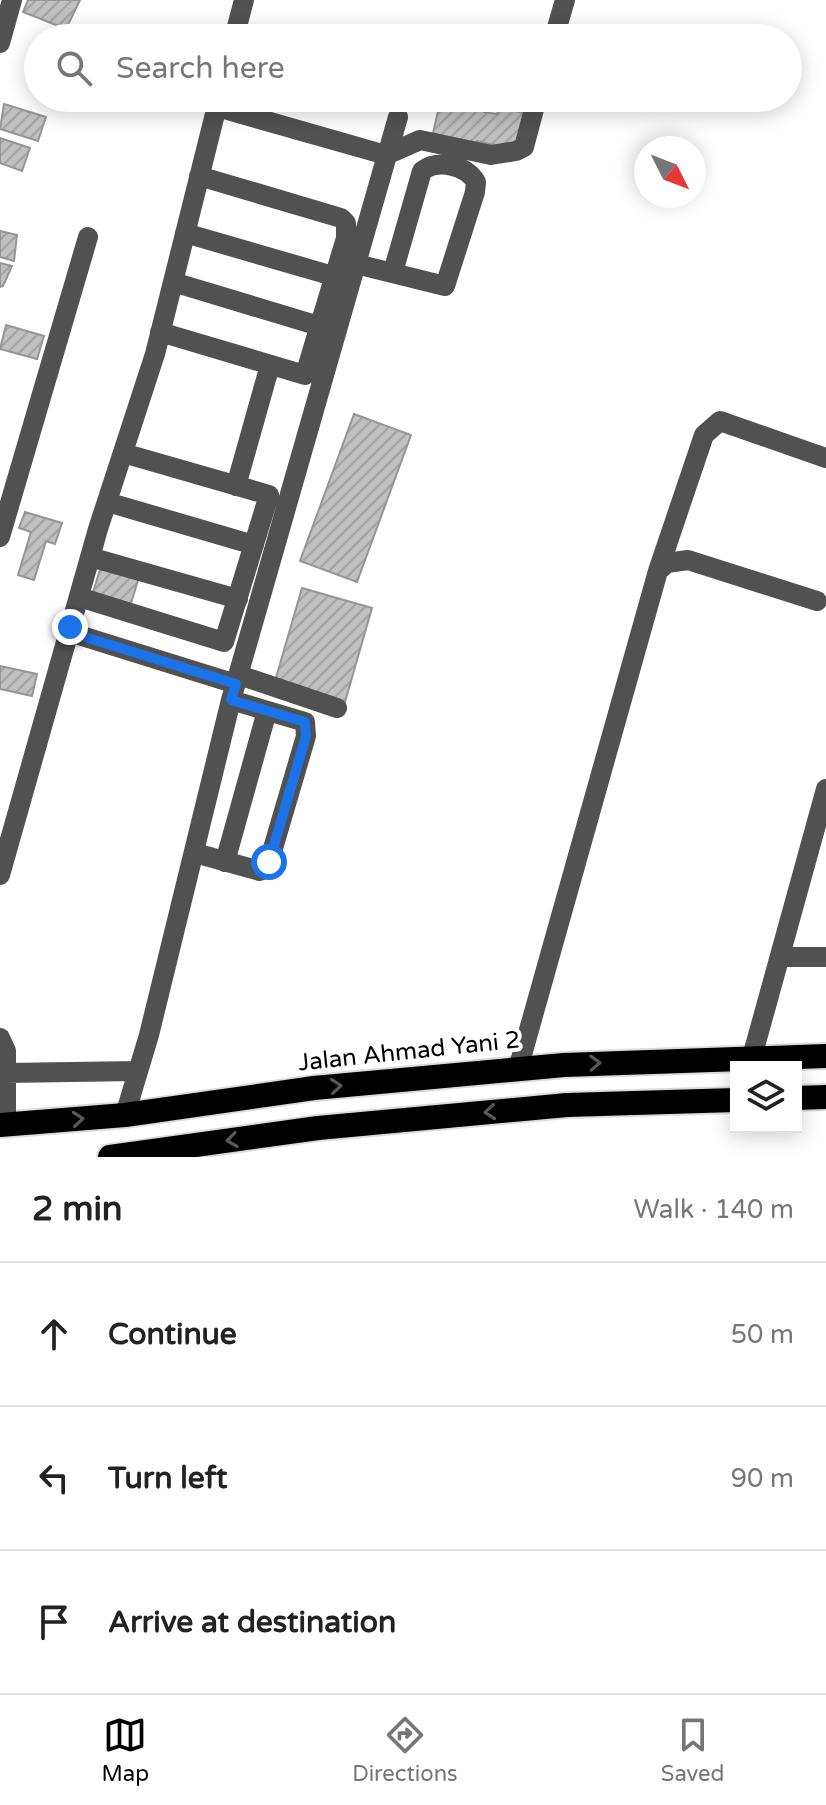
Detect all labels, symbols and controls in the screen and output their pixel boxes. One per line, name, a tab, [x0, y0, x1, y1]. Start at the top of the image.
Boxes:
search box	[24, 24, 802, 112]
icon: search	[52, 46, 96, 90]
text: Search here	[116, 50, 285, 87]
north arrow	[634, 136, 706, 208]
route end	[52, 609, 88, 645]
route start	[251, 844, 287, 880]
street label: Jalan Ahmad Yani 2	[297, 1025, 521, 1078]
one-way arrow	[589, 1055, 602, 1072]
map controls	[730, 1061, 802, 1133]
button: layers	[730, 1061, 802, 1133]
one-way arrow	[330, 1078, 343, 1095]
one-way arrow	[483, 1104, 496, 1121]
one-way arrow	[72, 1110, 85, 1127]
one-way arrow	[225, 1131, 239, 1148]
text: 2 min	[32, 1189, 123, 1230]
text: Walk · 140 m	[634, 1194, 794, 1225]
icon: ahead	[32, 1312, 76, 1356]
text: Continue	[108, 1316, 237, 1353]
text: 50 m	[731, 1319, 794, 1350]
icon: left	[32, 1456, 76, 1500]
text: Turn left	[108, 1460, 227, 1497]
text: 90 m	[731, 1463, 794, 1494]
icon: arrive	[32, 1600, 76, 1644]
text: Arrive at destination	[108, 1604, 396, 1641]
tab: Map	[102, 1713, 149, 1787]
tab: Directions	[352, 1713, 458, 1787]
tab: Saved	[661, 1713, 724, 1787]

